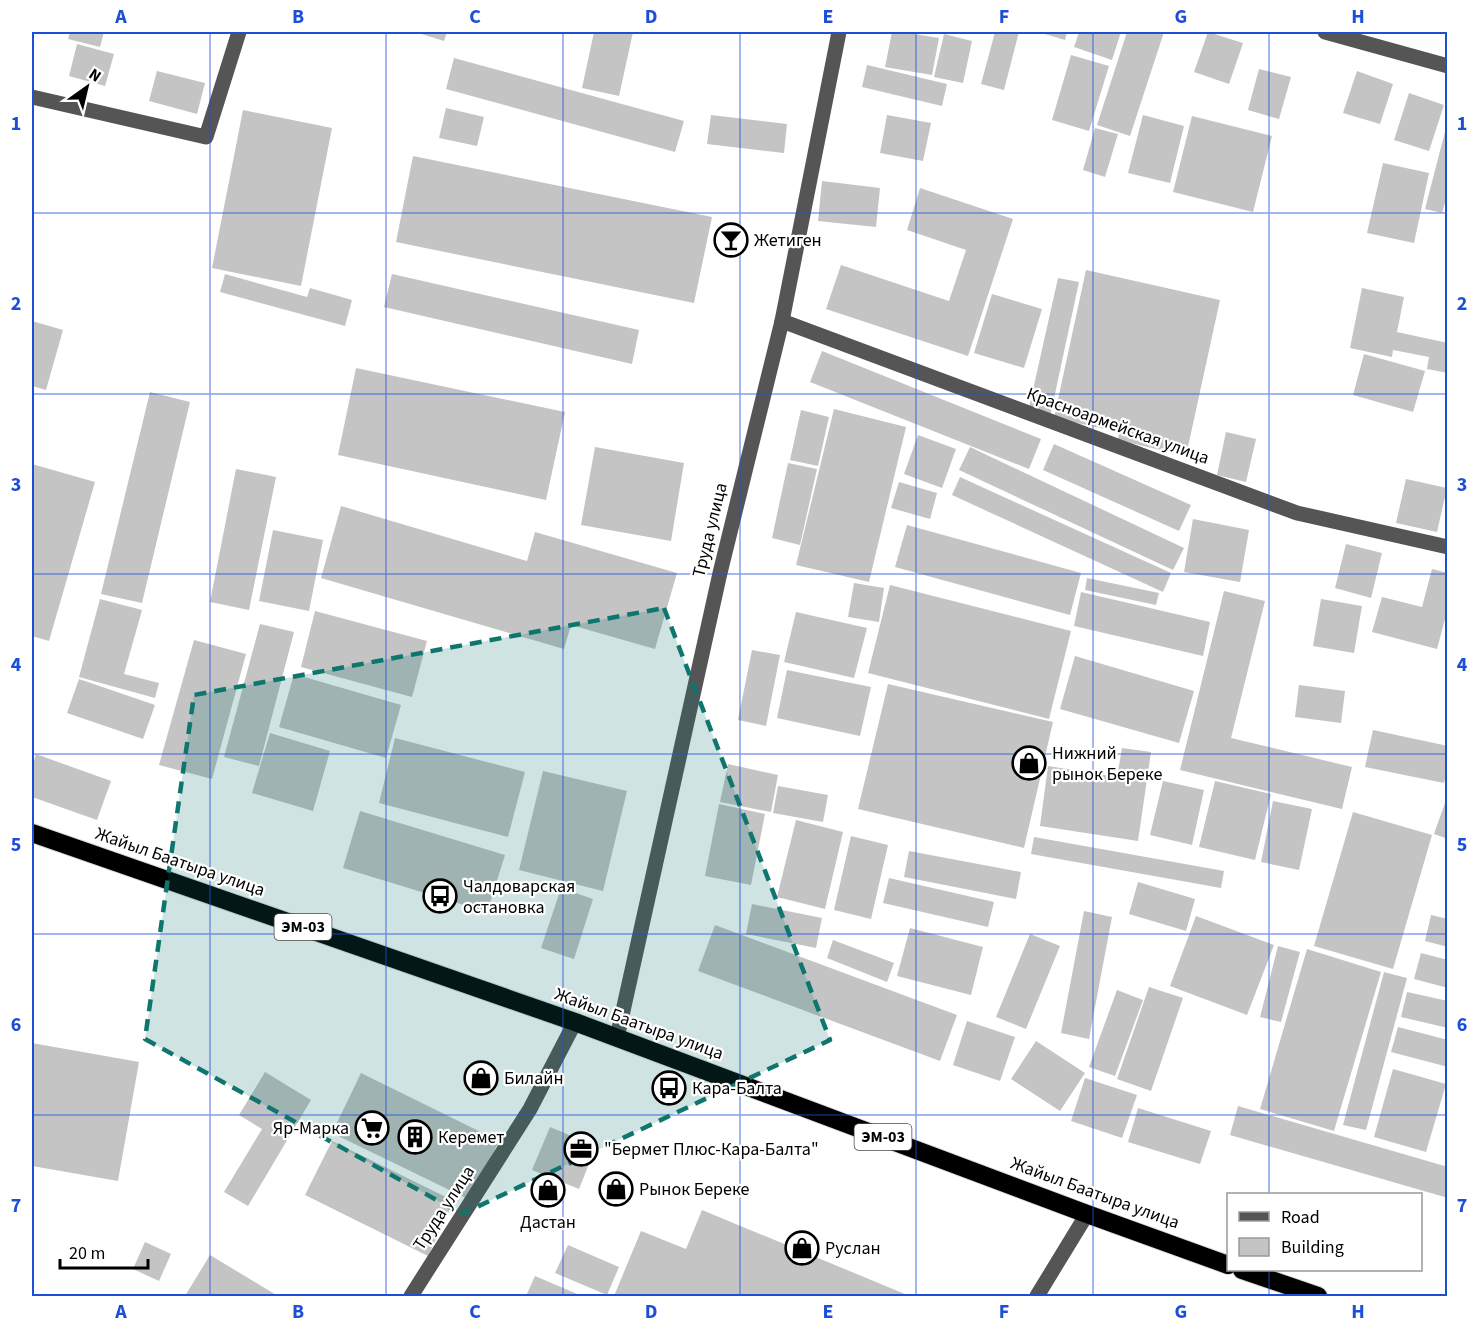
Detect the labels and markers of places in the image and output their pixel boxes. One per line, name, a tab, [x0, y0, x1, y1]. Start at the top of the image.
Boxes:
bar icon: Жетиген	[713, 222, 749, 258]
place label: Жетиген	[754, 228, 822, 253]
place label: Нижний рынок Береке	[1052, 741, 1162, 787]
shop icon: Нижний рынок Береке	[1011, 745, 1047, 781]
place label: Чалдоварская остановка	[463, 874, 575, 920]
bus stop icon: Чалдоварская остановка	[422, 878, 458, 914]
shop icon: Билайн	[463, 1060, 499, 1096]
place label: Билайн	[504, 1066, 564, 1091]
bus stop icon: Кара-Балта	[651, 1070, 687, 1106]
place label: Кара-Балта	[692, 1076, 782, 1101]
supermarket icon: Яр-Марка	[354, 1110, 390, 1146]
place label: Яр-Марка	[273, 1116, 349, 1141]
building icon: Керемет	[397, 1119, 433, 1155]
place label: Керемет	[438, 1125, 505, 1150]
office icon: "Бермет Плюс-Кара-Балта"	[563, 1131, 599, 1167]
place label: "Бермет Плюс-Кара-Балта"	[604, 1137, 819, 1162]
shop icon: Рынок Береке	[598, 1171, 634, 1207]
shop icon: Дастан	[530, 1172, 566, 1208]
place label: Рынок Береке	[639, 1177, 750, 1202]
place label: Дастан	[520, 1210, 576, 1235]
shop icon: Руслан	[784, 1230, 820, 1266]
place label: Руслан	[825, 1236, 881, 1261]

